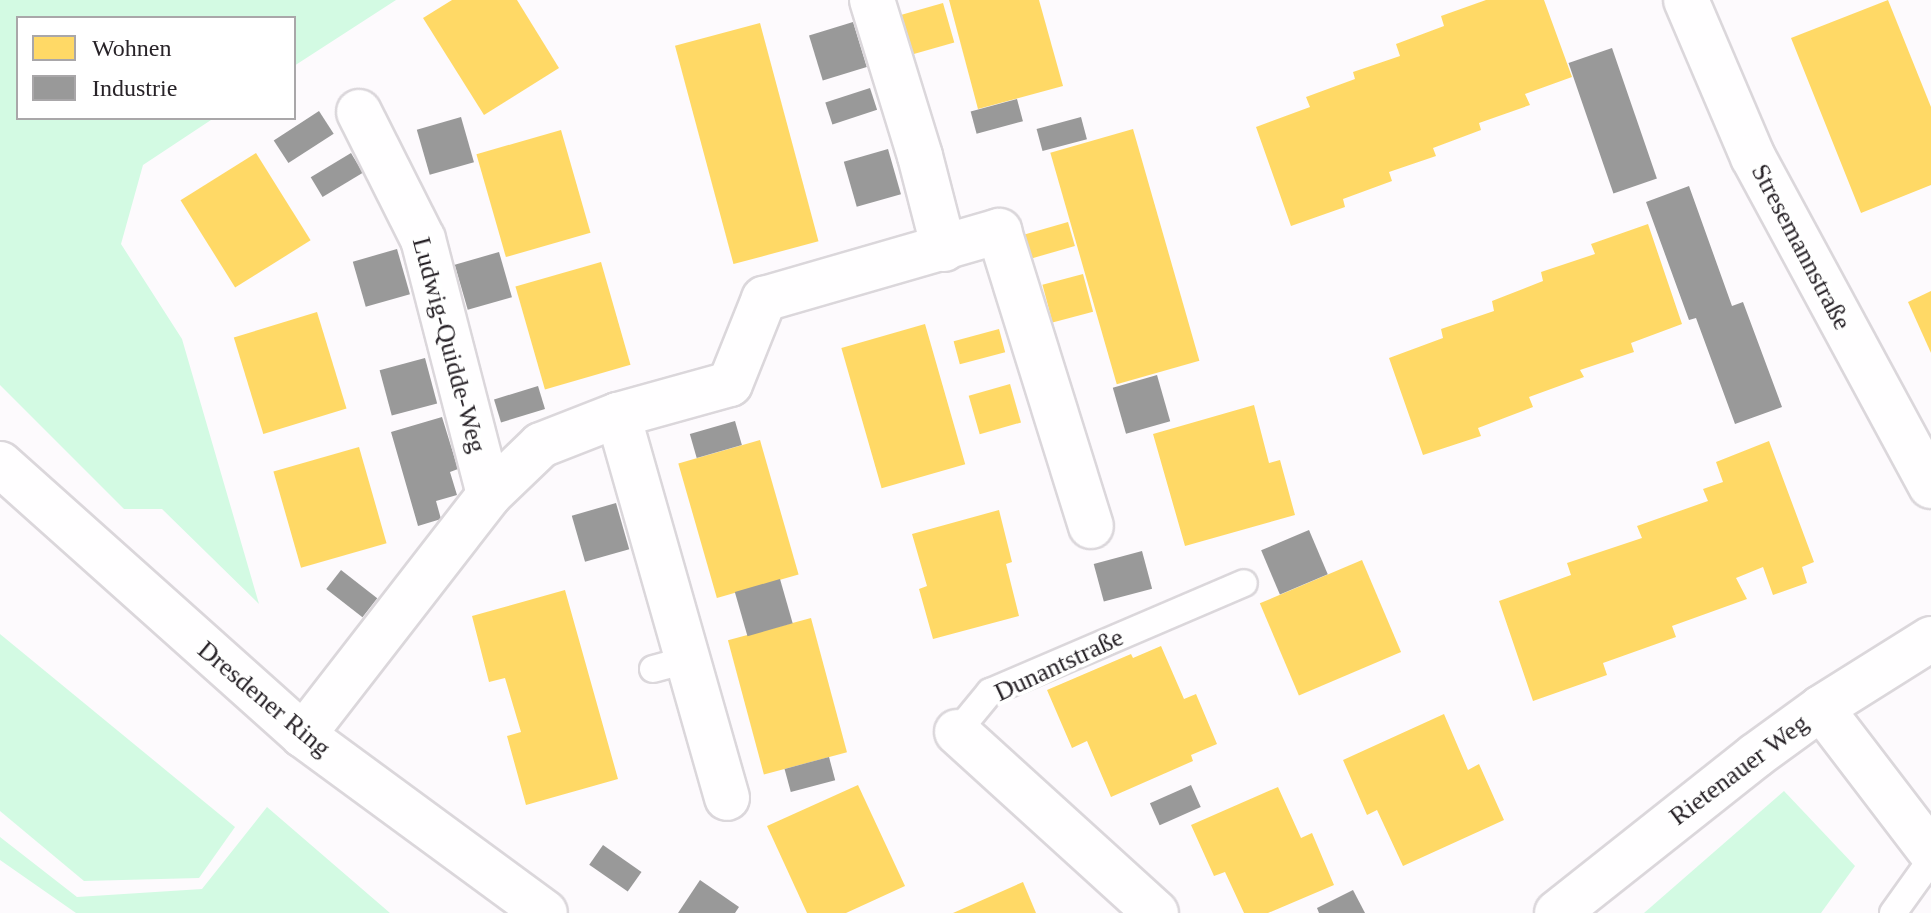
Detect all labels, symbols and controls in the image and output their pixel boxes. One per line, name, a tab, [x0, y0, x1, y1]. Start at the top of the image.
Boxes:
legend	[16, 16, 296, 120]
text: Wohnen	[92, 35, 171, 61]
text: Industrie	[92, 75, 177, 101]
street label: Stresemannstraße	[1744, 159, 1858, 335]
street label: Ludwig-Quidde-Weg	[405, 234, 493, 456]
street label: Dunantstraße	[990, 622, 1128, 708]
street label: Dresdener Ring	[191, 634, 337, 764]
street label: Rietenauer Weg	[1663, 708, 1815, 832]

